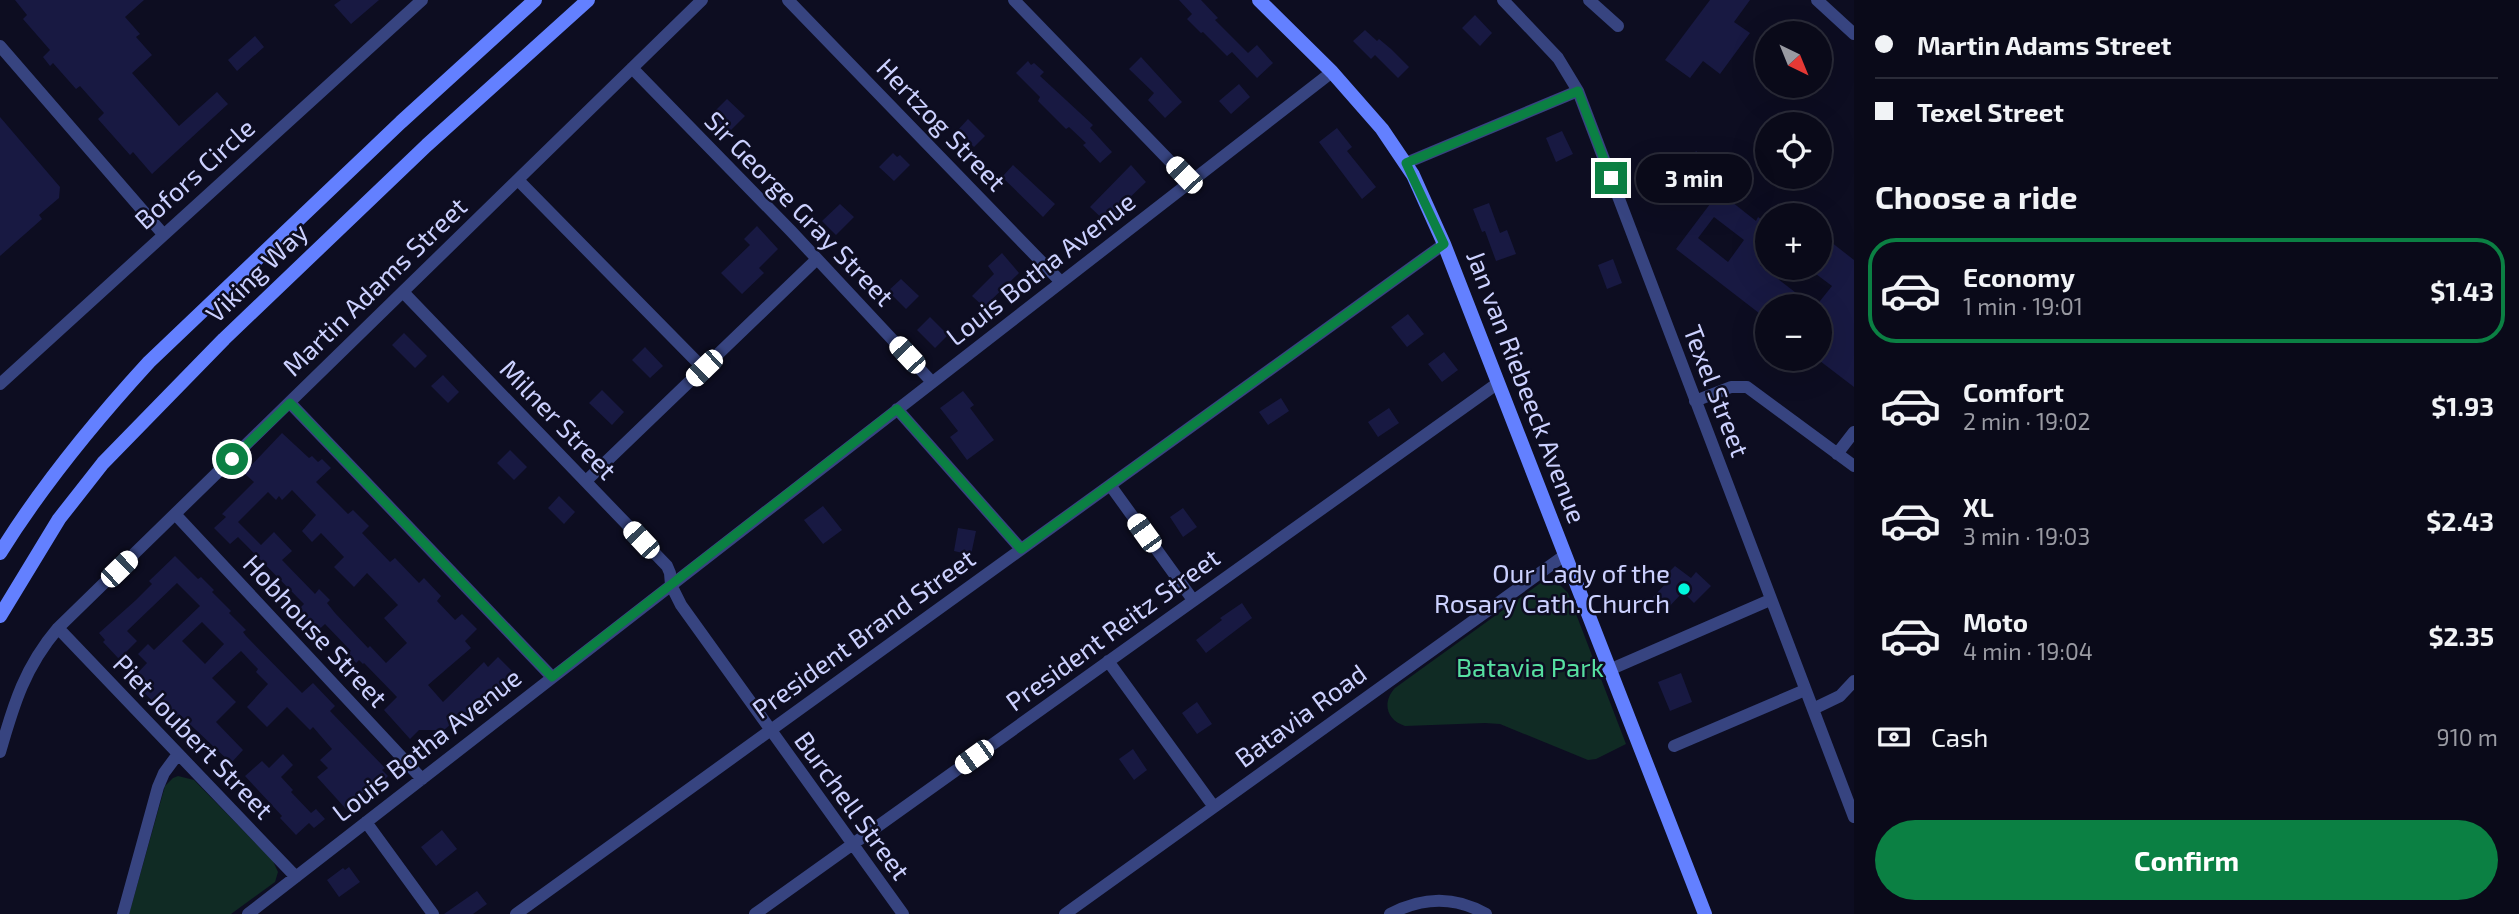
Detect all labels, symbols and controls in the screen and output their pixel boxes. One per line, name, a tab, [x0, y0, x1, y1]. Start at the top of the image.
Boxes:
north arrow	[1755, 21, 1832, 98]
map controls	[1755, 21, 1832, 371]
text: Martin Adams Street	[1917, 29, 2172, 60]
street label: Hertzog Street	[871, 51, 1013, 197]
text: Texel Street	[1917, 96, 2064, 127]
street label: Sir George Gray Street	[699, 104, 901, 312]
street label: Bofors Circle	[128, 111, 260, 235]
button: locate	[1755, 112, 1832, 189]
car	[1162, 153, 1207, 197]
callout: 3 min	[1636, 154, 1751, 202]
route end	[1595, 162, 1627, 194]
text: 3 min	[1665, 164, 1723, 192]
text: Choose a ride	[1875, 177, 2078, 215]
street label: Louis Botha Avenue	[940, 185, 1141, 351]
street label: Martin Adams Street	[276, 190, 472, 382]
button: +	[1755, 203, 1832, 280]
street label: Viking Way	[199, 216, 313, 328]
street label: Jan van Riebeeck Avenue	[1461, 246, 1594, 527]
icon: car	[1879, 259, 1942, 322]
text: Economy	[1963, 261, 2075, 292]
text: $1.43	[2430, 275, 2494, 306]
text: 1 min · 19:01	[1963, 292, 2083, 320]
button: −	[1755, 294, 1832, 371]
street label: Texel Street	[1678, 320, 1757, 461]
car	[885, 332, 930, 378]
car	[682, 346, 727, 390]
street label: Milner Street	[494, 353, 624, 485]
icon: car	[1879, 374, 1942, 437]
text: Comfort	[1963, 376, 2064, 407]
text: $1.93	[2431, 390, 2494, 421]
text: 2 min · 19:02	[1963, 407, 2091, 435]
route start	[216, 443, 248, 475]
icon: car	[1879, 489, 1942, 552]
text: XL	[1963, 491, 1994, 522]
text: $2.43	[2426, 505, 2494, 536]
car	[1124, 510, 1165, 556]
car	[619, 517, 664, 563]
text: 3 min · 19:03	[1963, 522, 2090, 550]
street label: President Reitz Street	[999, 541, 1225, 717]
street label: President Brand Street	[746, 542, 981, 724]
car	[97, 547, 142, 591]
street label: Hobhouse Street	[238, 547, 395, 713]
place label: Our Lady of the Rosary Cath. Church	[1434, 557, 1670, 618]
marker: Our Lady of the Rosary Cath. Church	[1676, 581, 1692, 597]
icon: car	[1879, 604, 1942, 667]
text: Moto	[1963, 606, 2028, 637]
text: $2.35	[2428, 620, 2494, 651]
text: 4 min · 19:04	[1963, 637, 2093, 665]
street label: Piet Joubert Street	[108, 647, 280, 825]
park label: Batavia Park	[1456, 651, 1604, 682]
street label: Batavia Road	[1228, 657, 1372, 773]
street label: Louis Botha Avenue	[326, 661, 527, 827]
icon: cash	[1875, 718, 1913, 756]
text: Cash	[1931, 721, 1988, 752]
text: 910 m	[2437, 723, 2498, 751]
street label: Burchell Street	[789, 725, 917, 885]
car	[951, 736, 998, 778]
button: Confirm	[1875, 820, 2498, 900]

